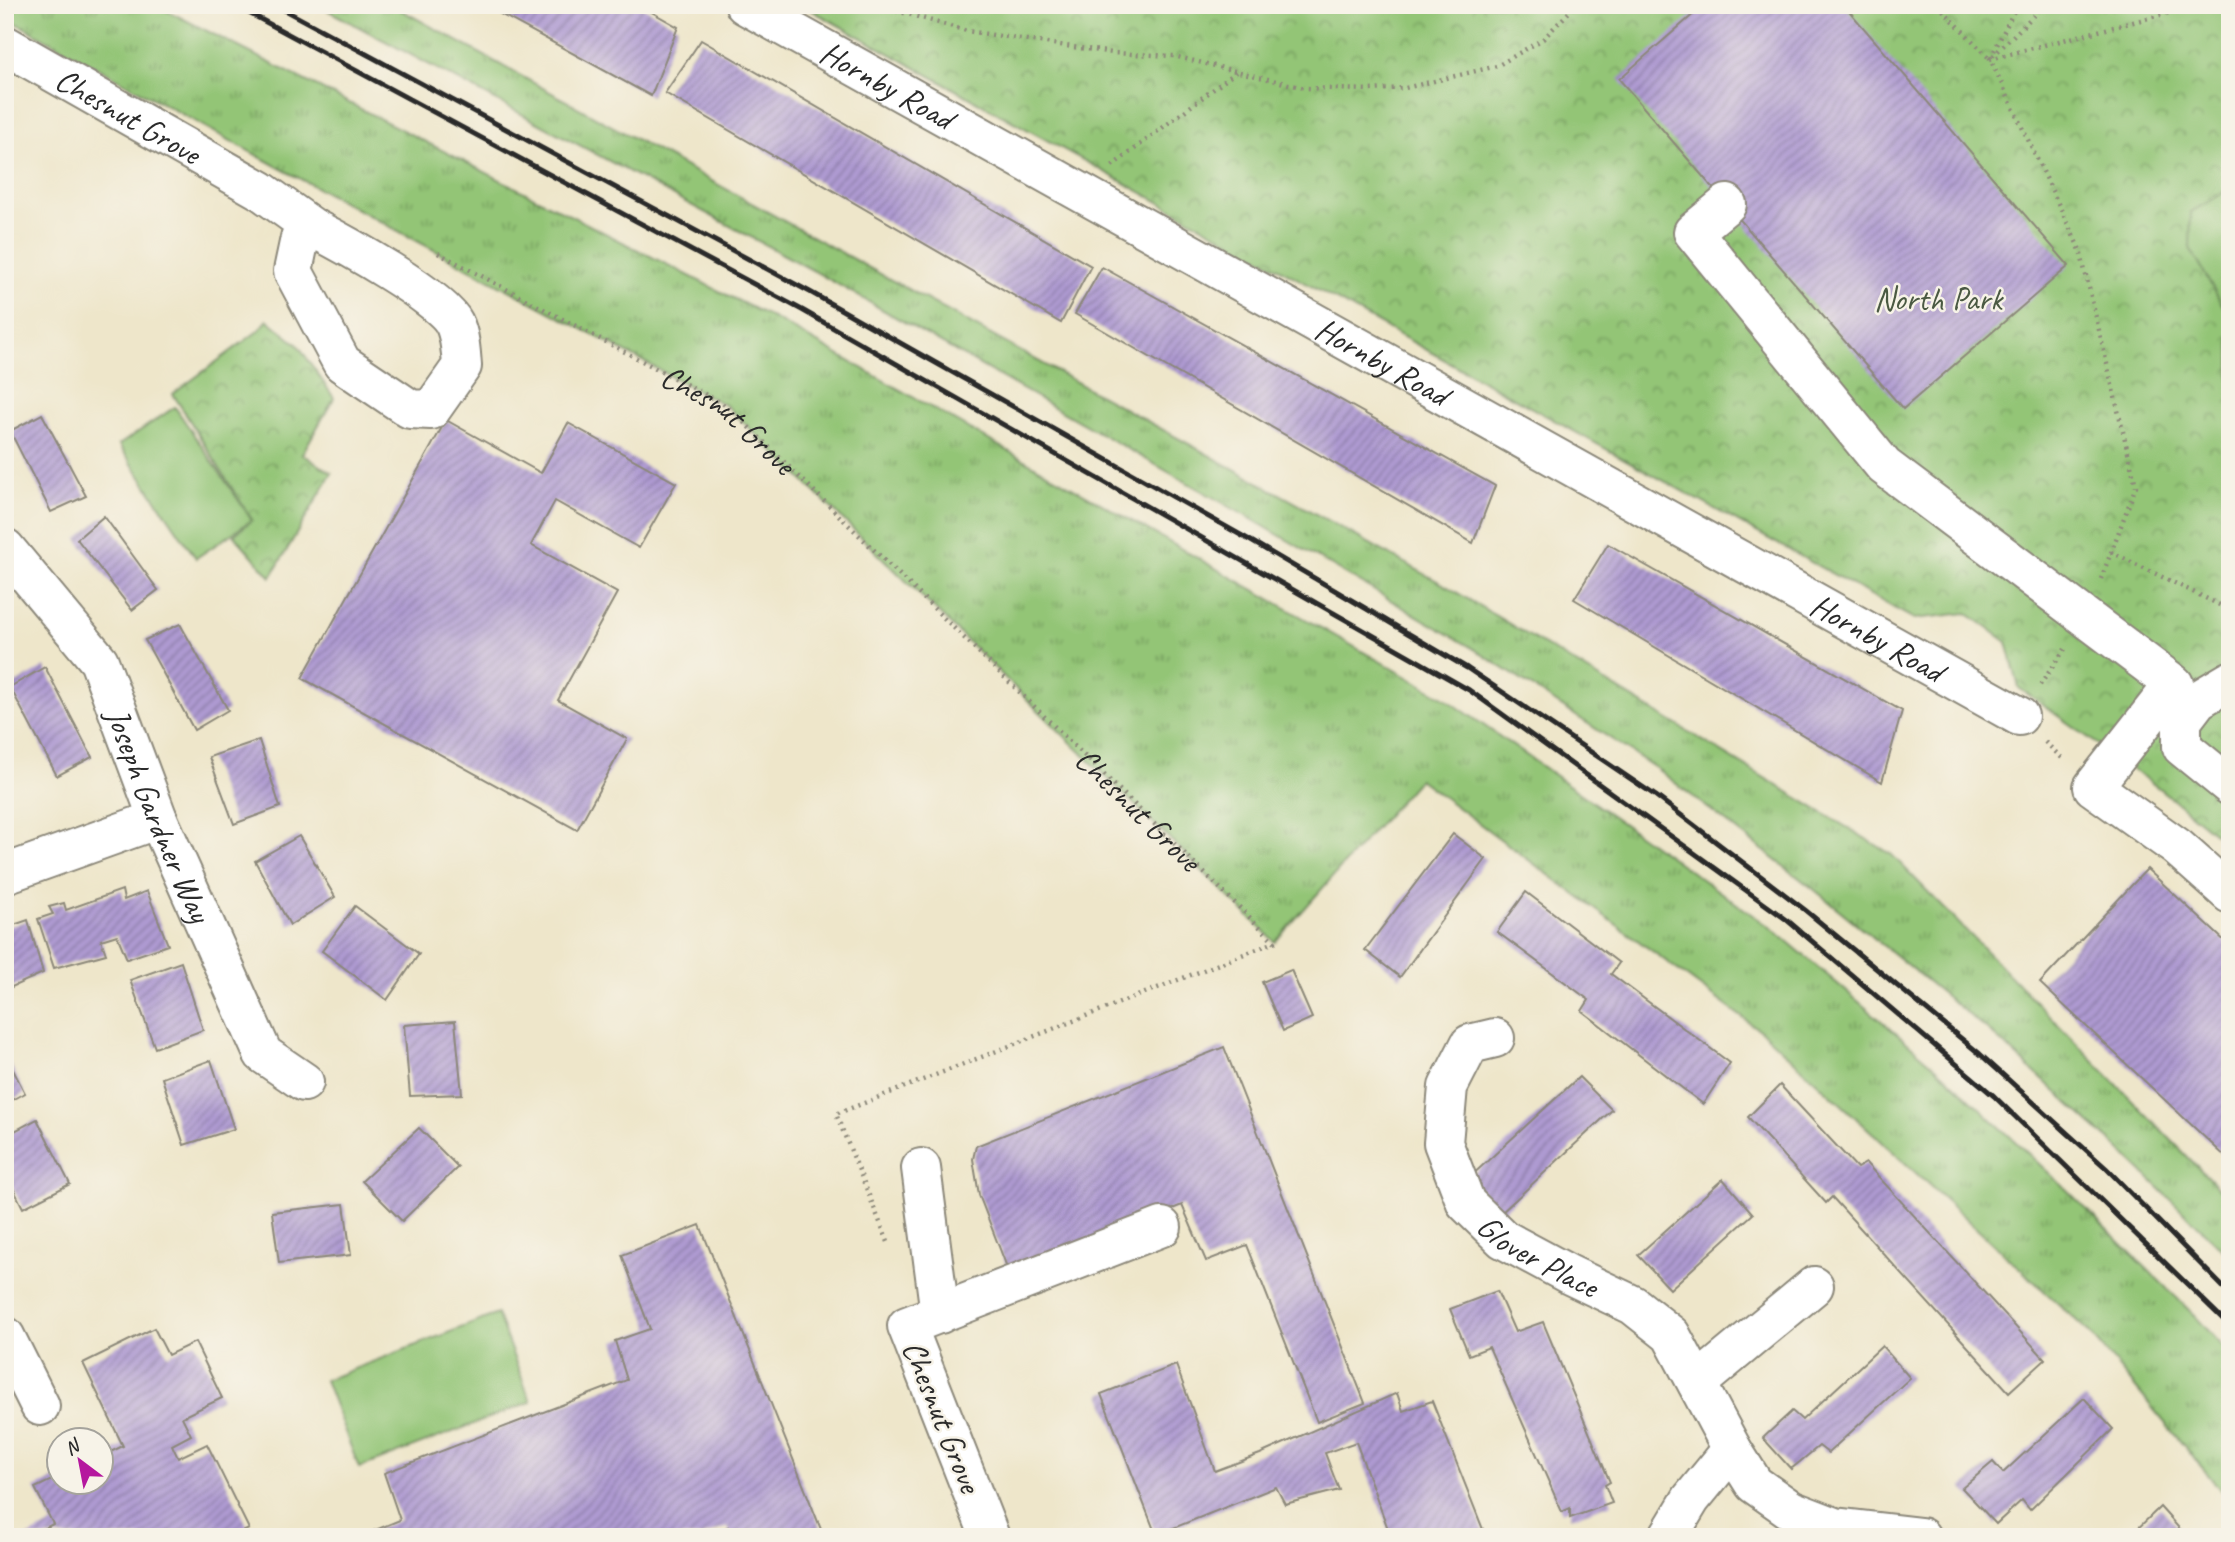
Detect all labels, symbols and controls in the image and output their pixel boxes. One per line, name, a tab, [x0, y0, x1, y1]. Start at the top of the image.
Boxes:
street label: Hornby Road	[813, 31, 965, 142]
street label: Chesnut Grove	[48, 58, 210, 175]
park label: North Park	[1874, 278, 2004, 320]
street label: Hornby Road	[1308, 308, 1460, 418]
street label: Chesnut Grove	[654, 355, 806, 486]
street label: Hornby Road	[1803, 584, 1955, 694]
street label: Joseph Gardner Way	[96, 700, 222, 931]
street label: Chesnut Grove	[1066, 738, 1212, 882]
street label: Glover Place	[1468, 1206, 1607, 1308]
street label: Chesnut Grove	[893, 1334, 992, 1501]
north arrow	[46, 1426, 116, 1496]
text: N	[60, 1432, 86, 1461]

